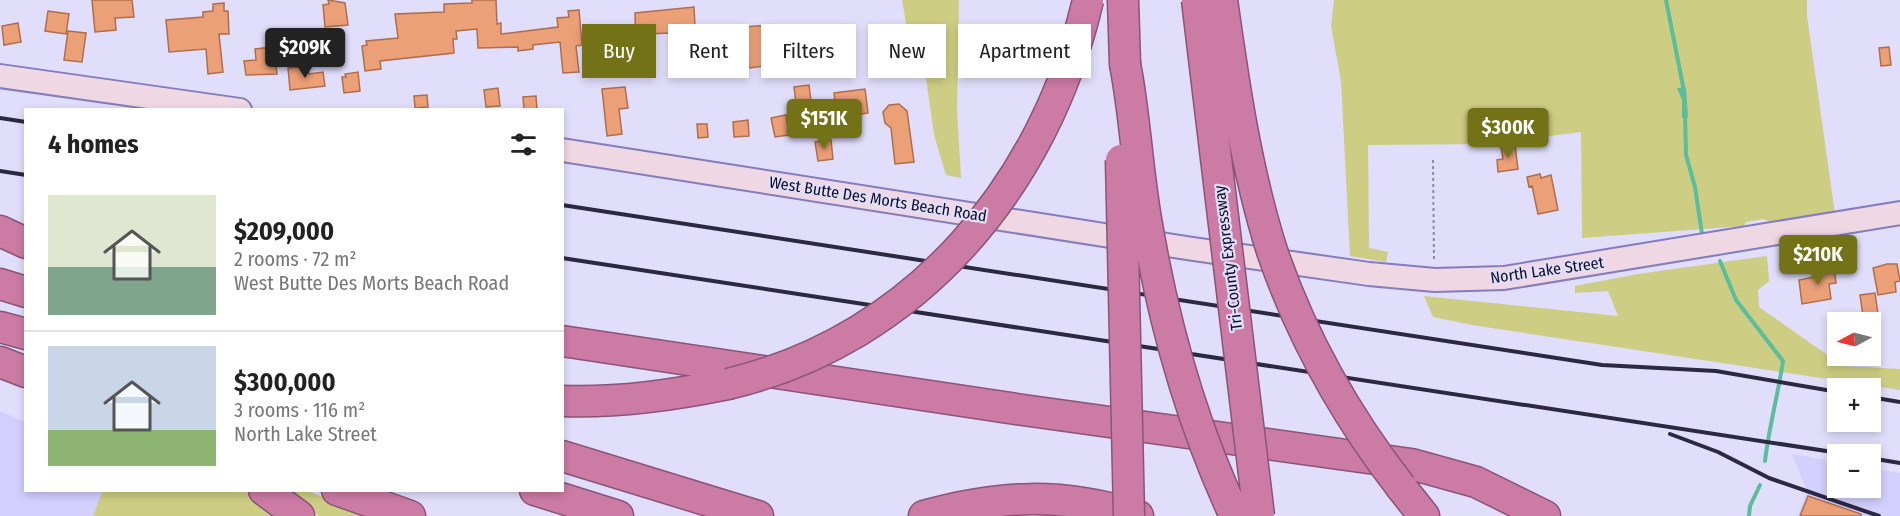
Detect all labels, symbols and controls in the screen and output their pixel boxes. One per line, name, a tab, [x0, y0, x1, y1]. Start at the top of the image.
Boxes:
chip: Buy	[582, 24, 656, 78]
chip: Rent	[668, 24, 749, 78]
chip: Filters	[761, 24, 856, 78]
chip: New	[868, 24, 946, 78]
chip: Apartment	[958, 24, 1091, 78]
pin: $209K	[263, 28, 347, 79]
text: $209K	[279, 35, 331, 59]
pin: $151K	[782, 99, 866, 150]
text: $151K	[801, 106, 847, 130]
pin: $300K	[1466, 108, 1550, 159]
text: $300K	[1482, 115, 1534, 139]
icon: filters	[507, 128, 540, 161]
text: 4 homes	[48, 129, 139, 160]
street label: West Butte Des Morts Beach Road	[768, 172, 988, 226]
street label: Tri-County Expressway	[1210, 184, 1246, 332]
text: $209,000	[234, 216, 334, 247]
icon: home	[96, 219, 168, 291]
pin: $210K	[1776, 235, 1860, 286]
text: $210K	[1793, 242, 1843, 266]
text: 2 rooms · 72 m²	[234, 247, 356, 271]
street label: North Lake Street	[1489, 253, 1606, 287]
text: West Butte Des Morts Beach Road	[234, 271, 509, 295]
north arrow	[1827, 312, 1881, 366]
map controls	[1827, 312, 1881, 498]
text: $300,000	[234, 367, 336, 398]
icon: home	[96, 370, 168, 442]
button: +	[1827, 378, 1881, 432]
text: 3 rooms · 116 m²	[234, 398, 365, 422]
text: North Lake Street	[234, 422, 377, 446]
button: −	[1827, 444, 1881, 498]

